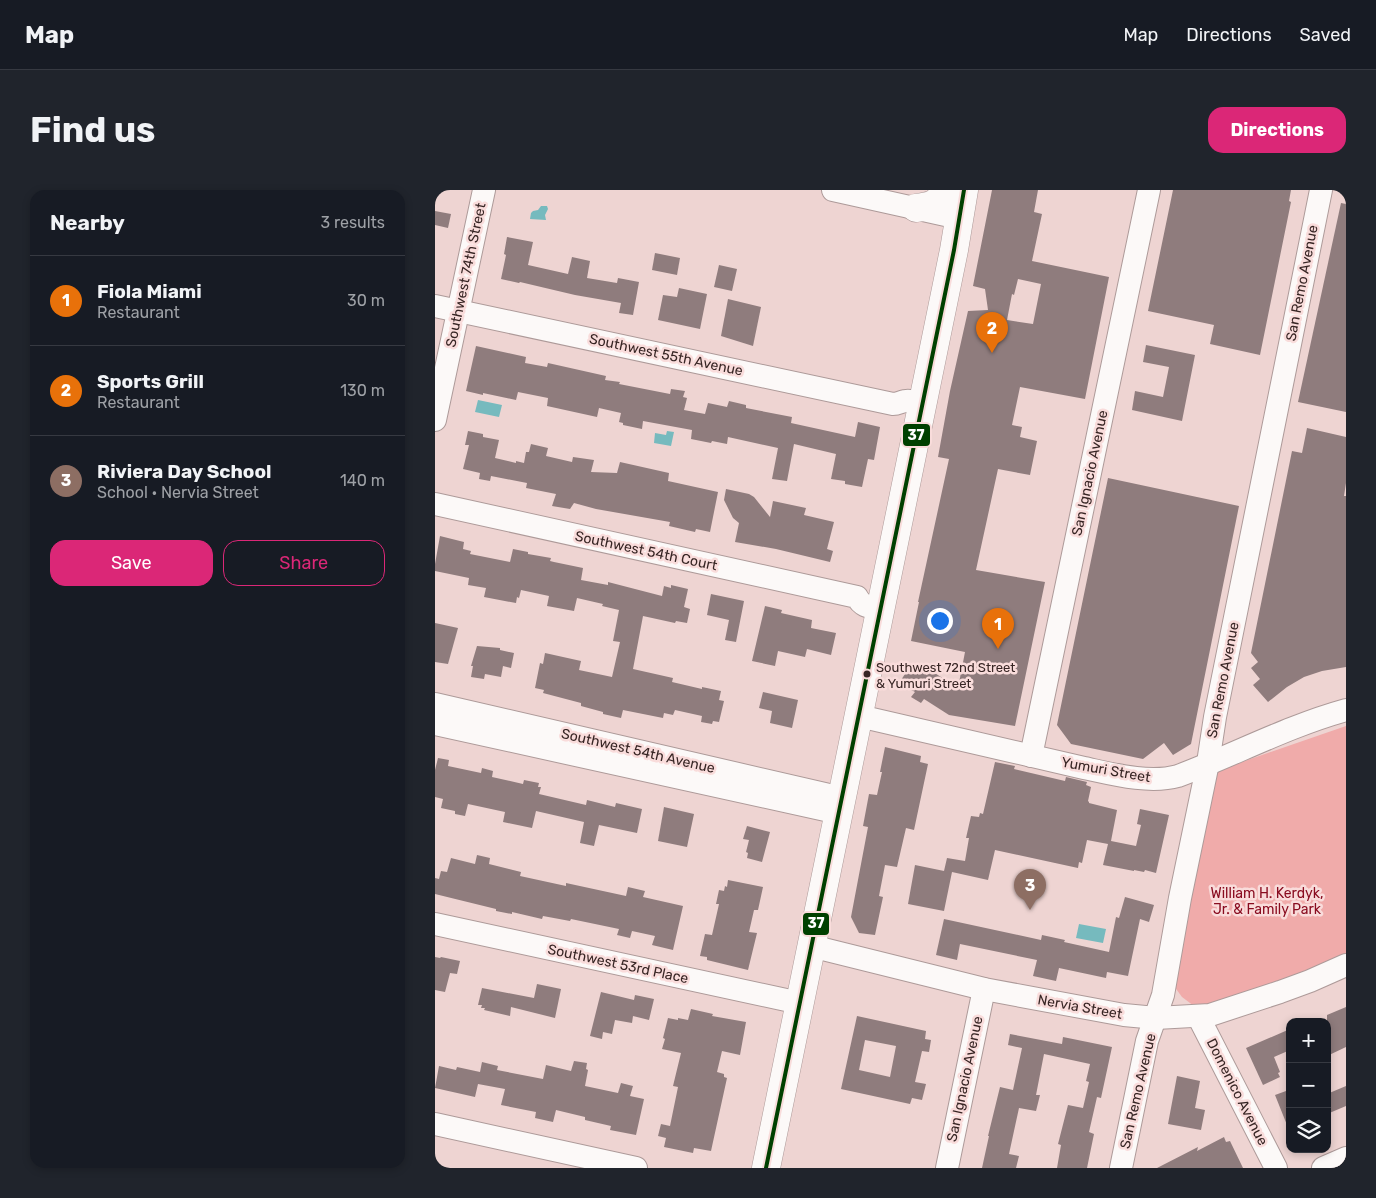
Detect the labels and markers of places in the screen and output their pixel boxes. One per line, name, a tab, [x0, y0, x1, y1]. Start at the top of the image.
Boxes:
pin: 2	[976, 312, 1008, 353]
pin: 1	[982, 608, 1014, 649]
place label: Southwest 72nd Street & Yumuri Street	[876, 660, 1015, 691]
marker: Southwest 72nd Street & Yumuri Street	[862, 669, 872, 679]
pin: 3	[1014, 869, 1046, 910]

